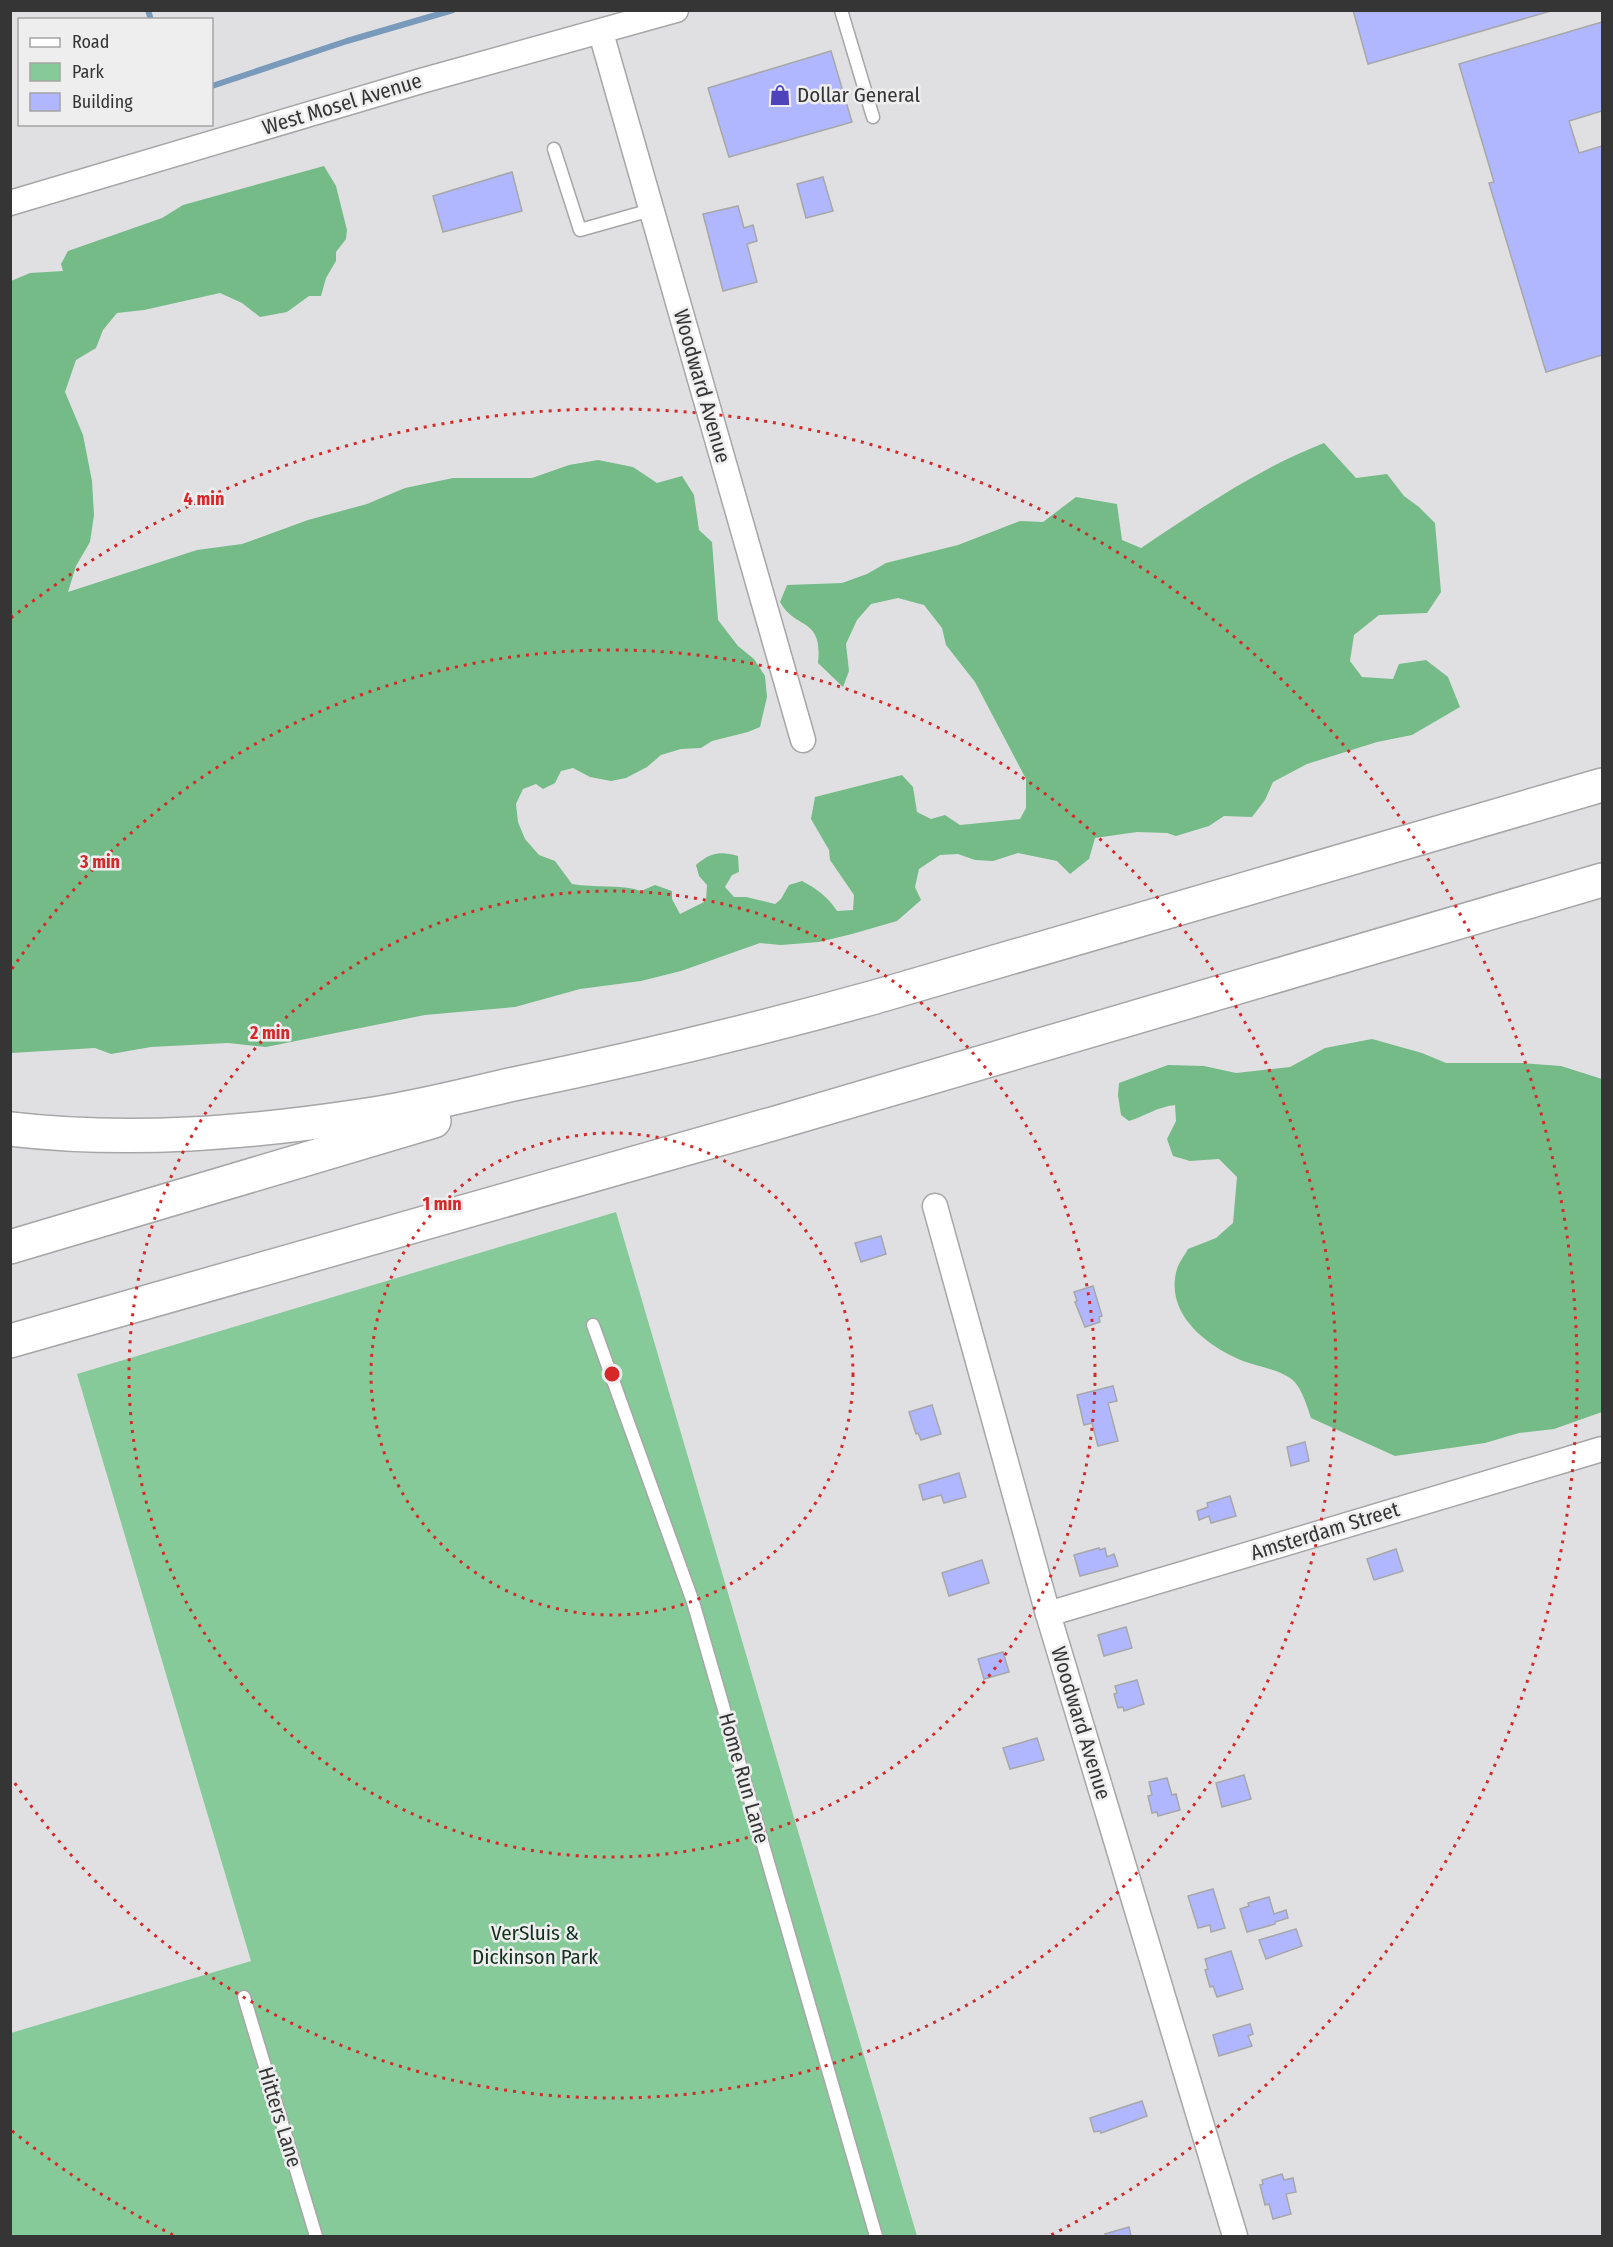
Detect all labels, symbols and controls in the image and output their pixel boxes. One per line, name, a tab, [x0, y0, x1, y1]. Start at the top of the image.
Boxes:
legend	[18, 18, 213, 126]
text: Road	[72, 31, 109, 53]
text: Park	[72, 61, 105, 83]
street label: West Mosel Avenue	[259, 67, 425, 141]
place label: Dollar General	[797, 82, 920, 108]
shop icon: Dollar General	[768, 83, 792, 107]
text: Building	[72, 91, 133, 113]
street label: Woodward Avenue	[668, 306, 736, 466]
text: 4 min	[184, 488, 224, 510]
text: 3 min	[79, 851, 120, 873]
text: 2 min	[249, 1022, 290, 1044]
text: 1 min	[422, 1193, 462, 1215]
centre of rings	[602, 1364, 622, 1384]
street label: Amsterdam Street	[1248, 1496, 1403, 1566]
street label: Woodward Avenue	[1045, 1643, 1117, 1803]
street label: Home Run Lane	[713, 1710, 775, 1846]
park label: VerSluis & Dickinson Park	[472, 1920, 598, 1970]
street label: Hitters Lane	[252, 2064, 308, 2170]

